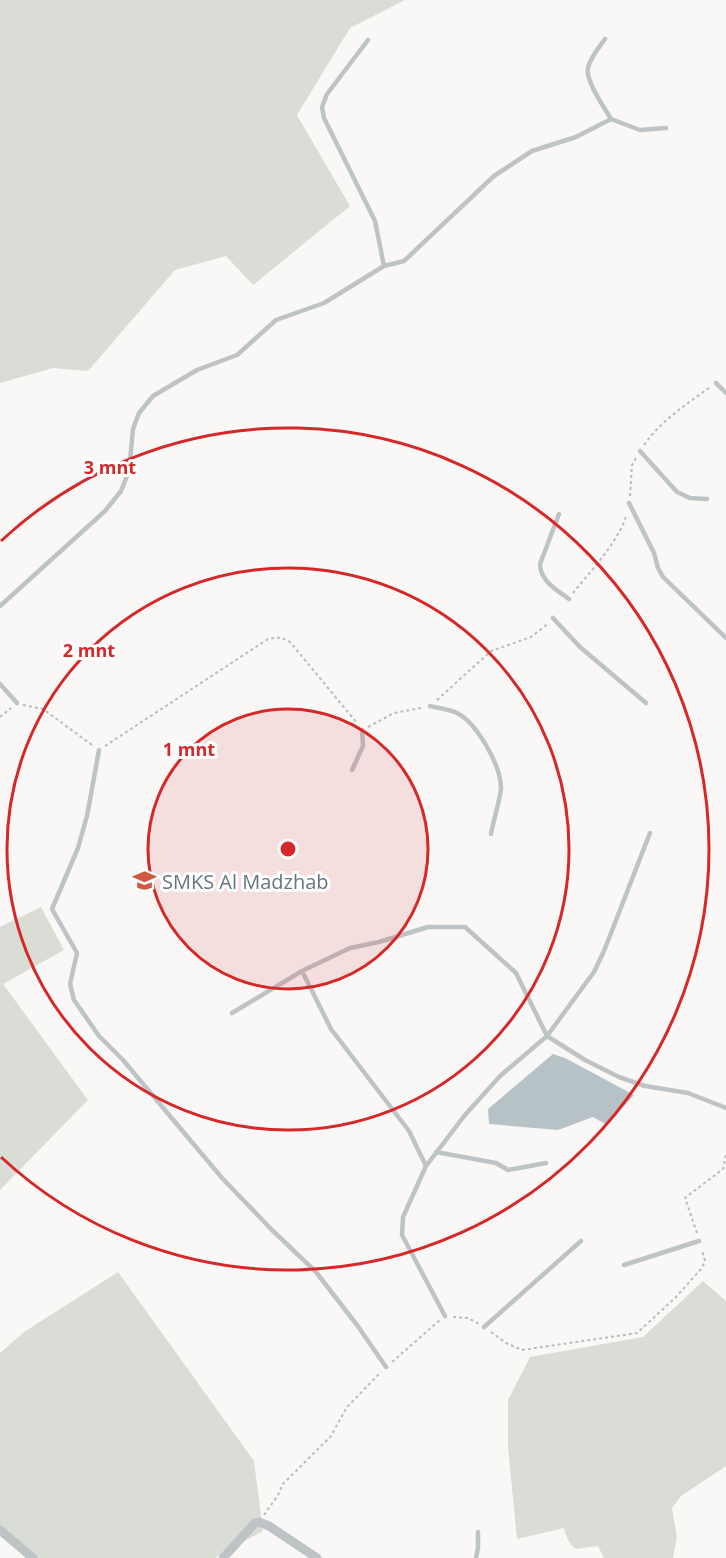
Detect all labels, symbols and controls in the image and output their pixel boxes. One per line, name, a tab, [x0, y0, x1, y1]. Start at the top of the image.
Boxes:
text: 3 mnt	[84, 455, 136, 479]
text: 2 mnt	[63, 638, 115, 662]
text: 1 mnt	[163, 737, 215, 761]
centre of rings	[278, 839, 298, 859]
school or university icon: SMKS Al Madzhab	[131, 868, 157, 894]
place label: SMKS Al Madzhab	[162, 868, 329, 895]

